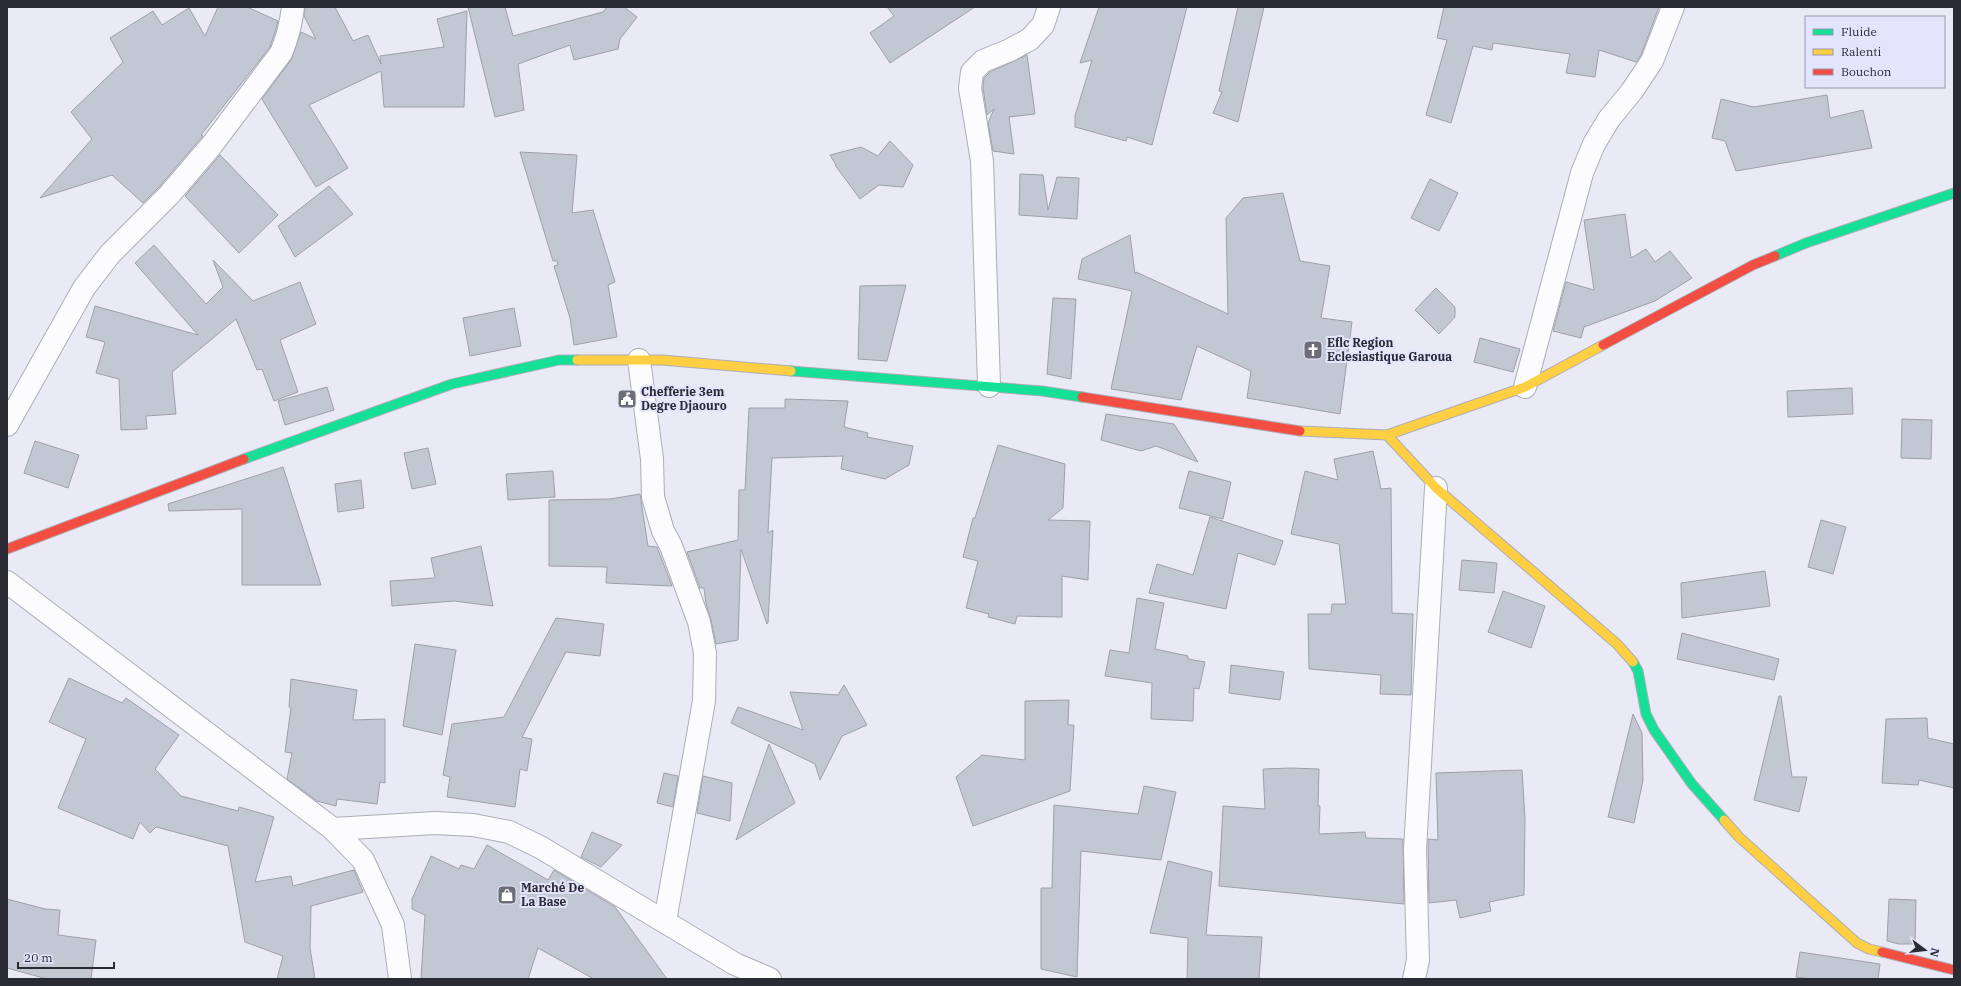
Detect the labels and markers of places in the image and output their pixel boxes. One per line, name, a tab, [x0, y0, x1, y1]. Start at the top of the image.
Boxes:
place label: Eflc Region Eclesiastique Garoua	[1327, 335, 1452, 364]
church icon: Eflc Region Eclesiastique Garoua	[1302, 339, 1324, 361]
place label: Chefferie 3em Degre Djaouro	[641, 384, 727, 413]
public building icon: Chefferie 3em Degre Djaouro	[616, 388, 638, 410]
place label: Marché De La Base	[521, 880, 584, 909]
shop icon: Marché De La Base	[496, 884, 518, 906]

